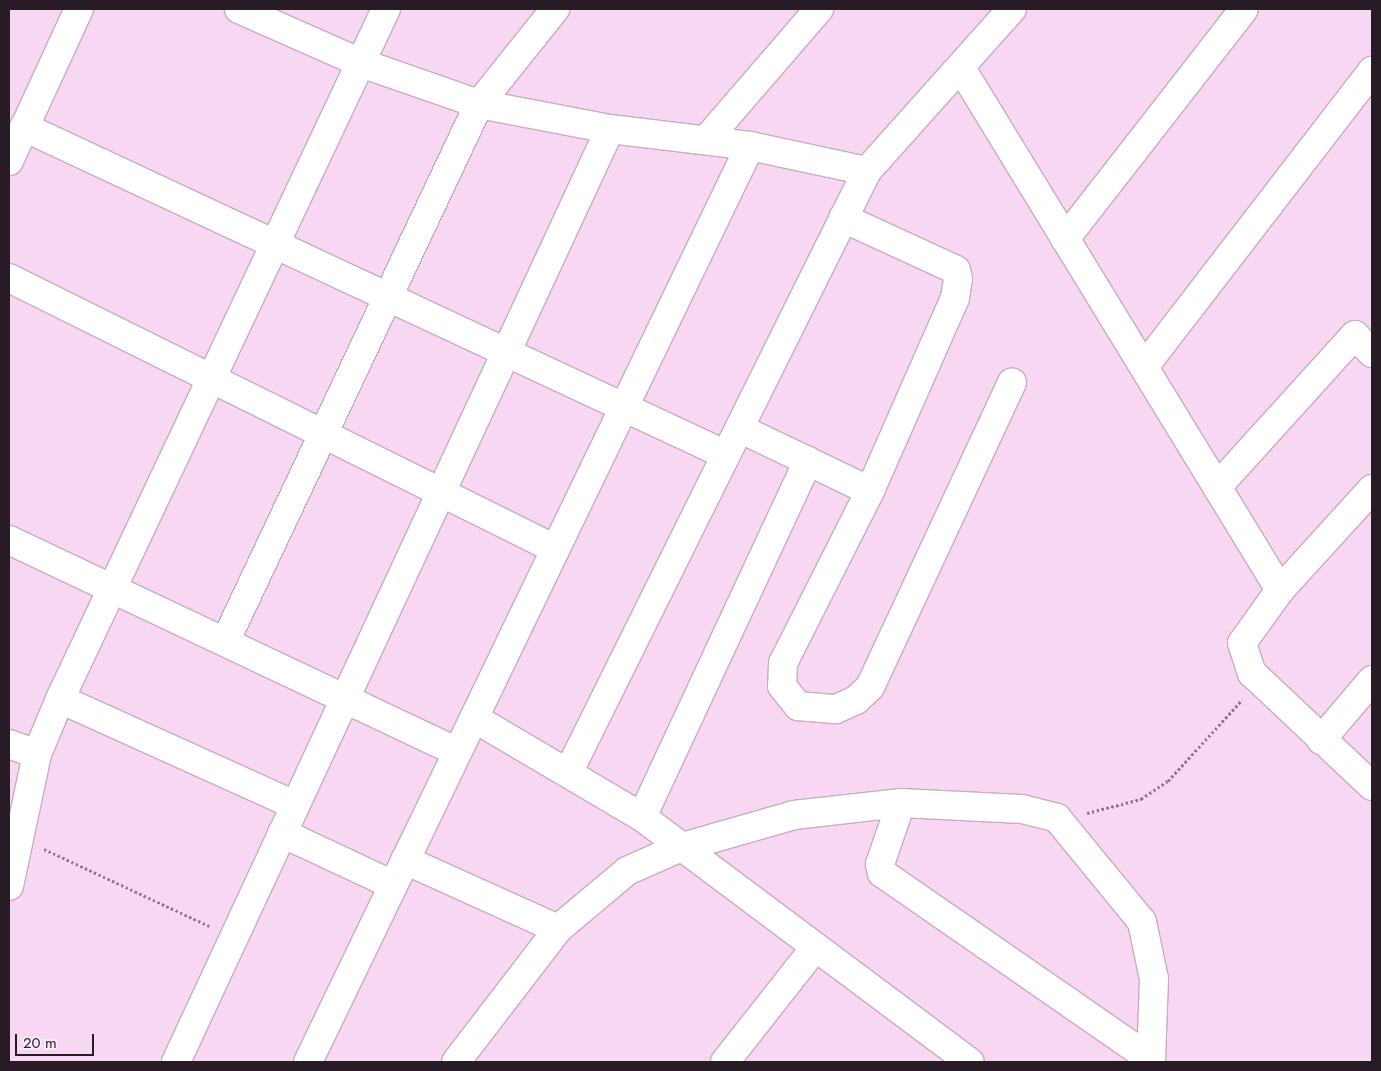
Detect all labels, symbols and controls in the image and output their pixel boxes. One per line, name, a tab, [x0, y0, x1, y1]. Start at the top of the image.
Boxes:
scale bar	[18, 1024, 96, 1056]
text: 20 m	[23, 1032, 57, 1054]

